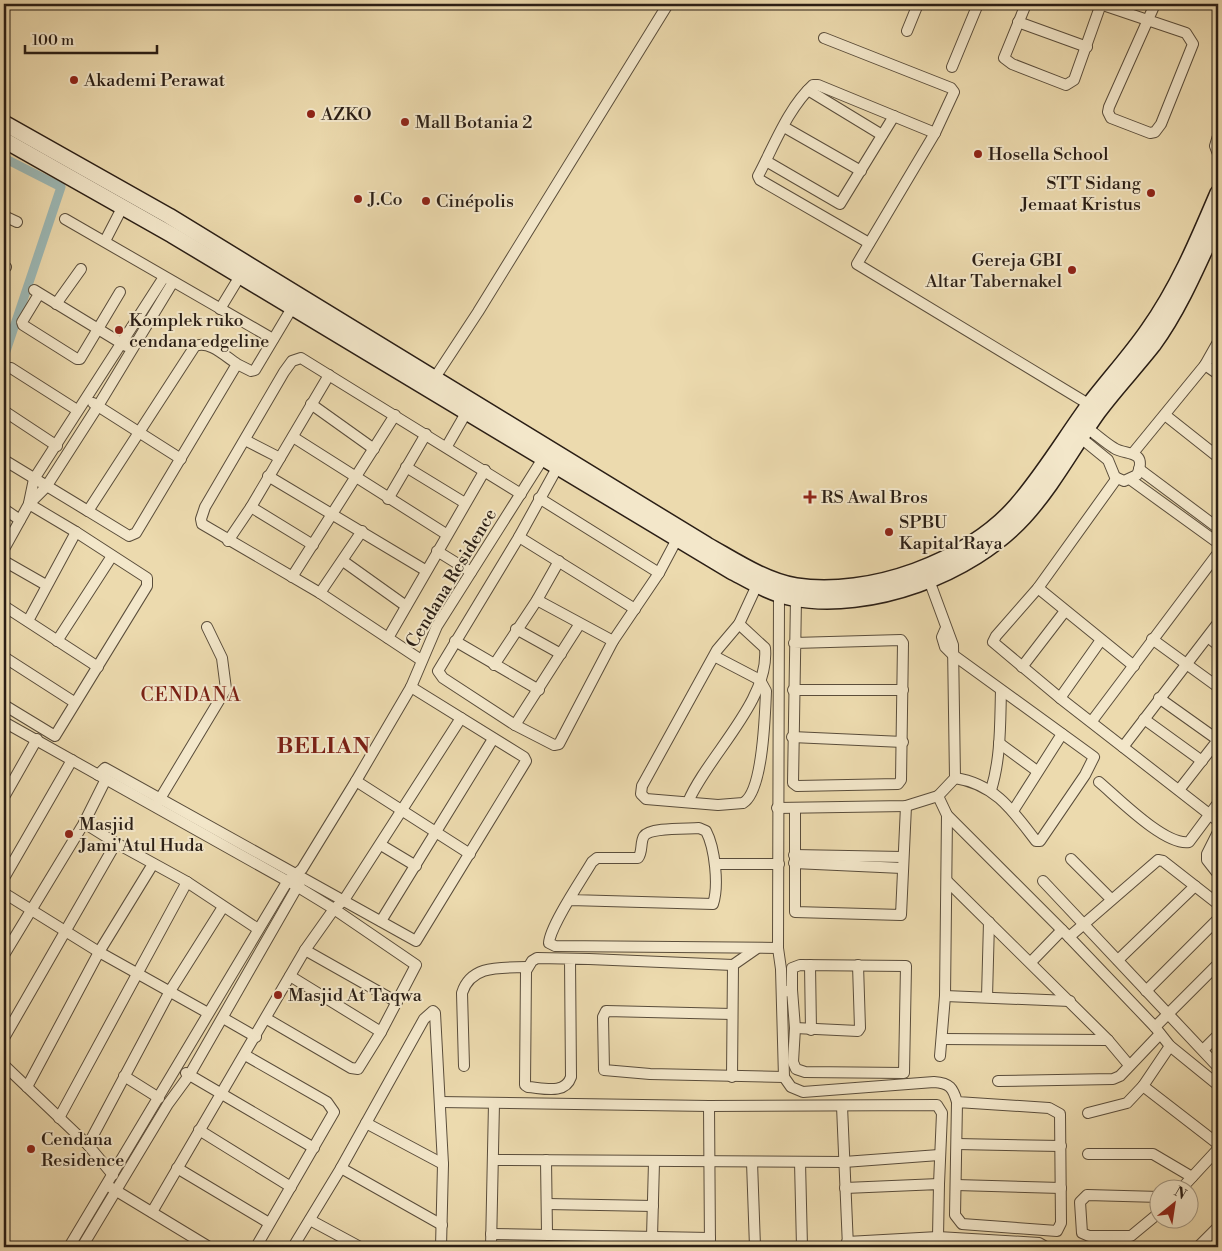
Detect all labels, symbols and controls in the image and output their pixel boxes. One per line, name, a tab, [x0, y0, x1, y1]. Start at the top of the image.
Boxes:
scale bar	[25, 22, 158, 54]
text: 100 m	[32, 31, 74, 50]
place label: Akademi Perawat	[83, 69, 226, 92]
marker: Akademi Perawat	[68, 74, 80, 86]
place label: AZKO	[320, 103, 372, 126]
marker: AZKO	[305, 108, 317, 120]
place label: Mall Botania 2	[415, 111, 533, 134]
marker: Mall Botania 2	[399, 116, 411, 128]
place label: Hosella School	[988, 143, 1109, 166]
marker: Hosella School	[972, 148, 984, 160]
place label: STT Sidang Jemaat Kristus	[1019, 172, 1142, 216]
marker: STT Sidang Jemaat Kristus	[1145, 187, 1157, 199]
place label: J.Co	[367, 188, 403, 211]
place label: Cinépolis	[436, 190, 514, 213]
marker: J.Co	[352, 193, 364, 205]
marker: Cinépolis	[420, 195, 432, 207]
place label: Gereja GBI Altar Tabernakel	[924, 249, 1063, 293]
marker: Gereja GBI Altar Tabernakel	[1066, 264, 1078, 276]
place label: Komplek ruko cendana edgeline	[129, 309, 269, 353]
marker: Komplek ruko cendana edgeline	[113, 324, 125, 336]
place label: RS Awal Bros	[821, 486, 928, 509]
marker: RS Awal Bros	[803, 490, 817, 504]
street label: Cendana Residence	[401, 504, 502, 652]
place label: SPBU Kapital Raya	[899, 511, 1003, 555]
marker: SPBU Kapital Raya	[883, 526, 895, 538]
district label: CENDANA	[140, 683, 242, 707]
district label: BELIAN	[277, 733, 371, 760]
place label: Masjid Jami'Atul Huda	[78, 813, 204, 857]
marker: Masjid Jami'Atul Huda	[63, 828, 75, 840]
place label: Masjid At Taqwa	[288, 984, 423, 1007]
marker: Masjid At Taqwa	[272, 989, 284, 1001]
place label: Cendana Residence	[41, 1128, 124, 1172]
marker: Cendana Residence	[25, 1143, 37, 1155]
north arrow	[1150, 1178, 1200, 1228]
text: N	[1171, 1183, 1189, 1204]

